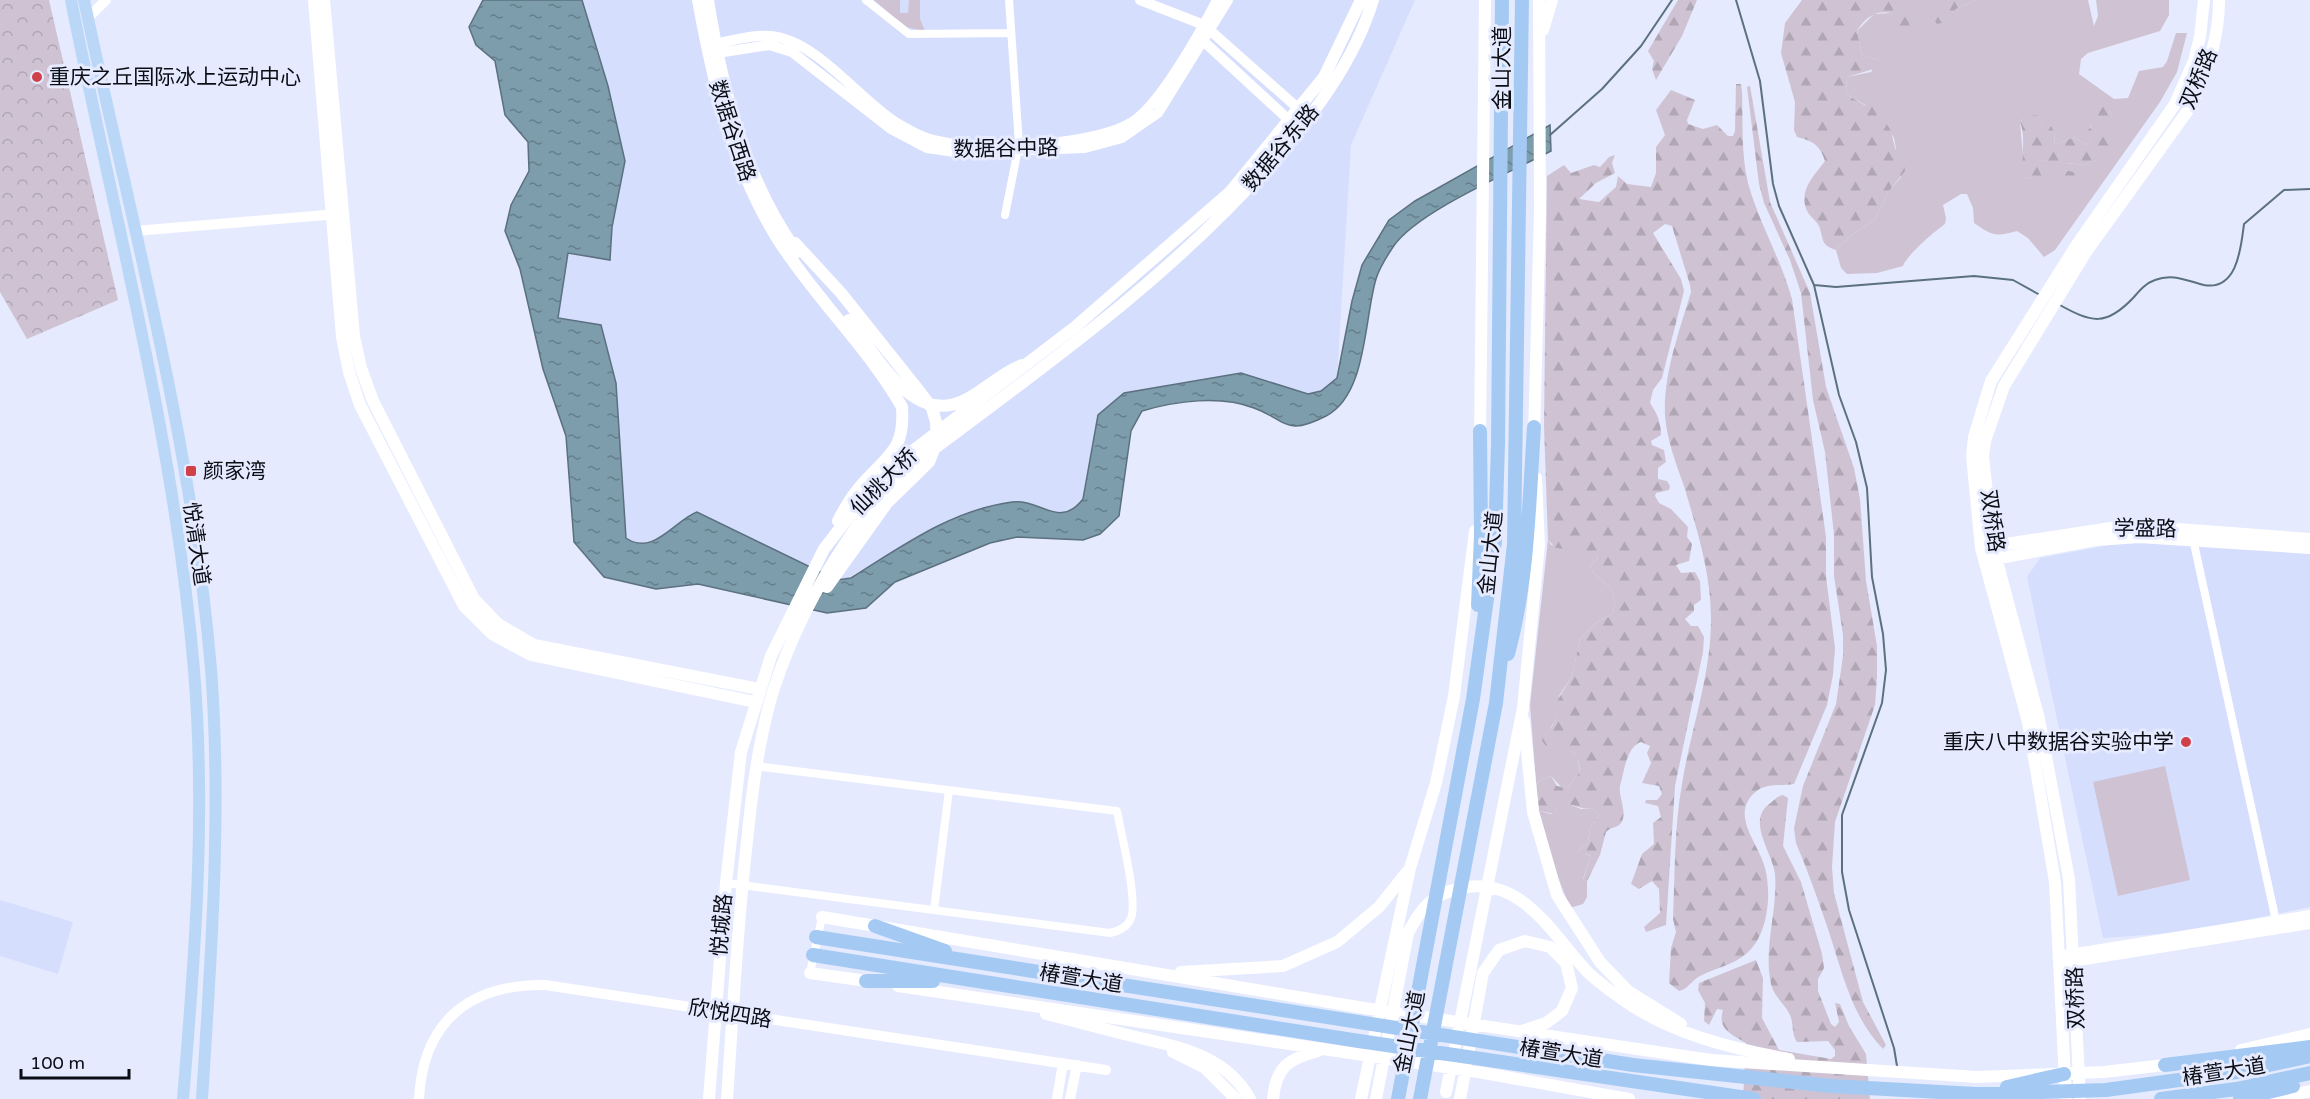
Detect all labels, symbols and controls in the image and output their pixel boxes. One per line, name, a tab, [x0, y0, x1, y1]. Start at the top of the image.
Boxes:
street label: 金山大道	[1490, 26, 1515, 110]
street label: 双桥路	[2175, 45, 2223, 113]
place label: 重庆之丘国际冰上运动中心	[49, 65, 301, 90]
marker: 重庆之丘国际冰上运动中心	[30, 70, 44, 84]
street label: 数据谷西路	[704, 77, 760, 185]
street label: 数据谷东路	[1238, 100, 1324, 196]
street label: 数据谷中路	[953, 136, 1059, 162]
street label: 仙桃大桥	[845, 443, 923, 521]
place label: 颜家湾	[203, 459, 266, 484]
marker: 颜家湾	[184, 464, 198, 478]
street label: 双桥路	[1975, 488, 2009, 554]
street label: 悦清大道	[178, 501, 214, 587]
street label: 金山大道	[1474, 510, 1508, 596]
street label: 学盛路	[2113, 516, 2177, 542]
place label: 重庆八中数据谷实验中学	[1943, 730, 2174, 755]
marker: 重庆八中数据谷实验中学	[2179, 735, 2193, 749]
street label: 悦城路	[707, 893, 737, 957]
street label: 椿萱大道	[1038, 960, 1124, 998]
street label: 双桥路	[2062, 966, 2090, 1030]
street label: 金山大道	[1390, 988, 1430, 1076]
street label: 欣悦四路	[687, 995, 773, 1033]
street label: 椿萱大道	[1518, 1035, 1604, 1073]
scale bar	[21, 1042, 129, 1080]
text: 100 m	[30, 1052, 85, 1074]
street label: 椿萱大道	[2181, 1053, 2267, 1091]

